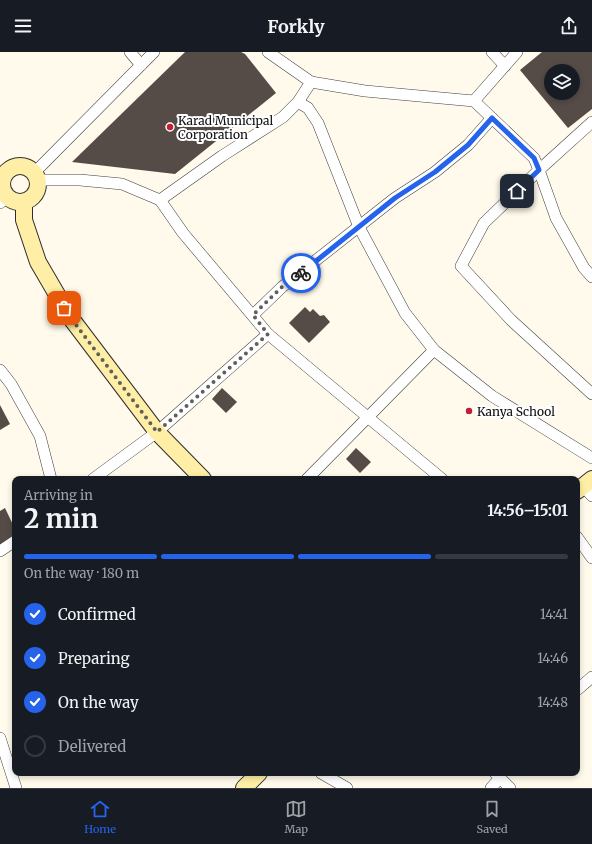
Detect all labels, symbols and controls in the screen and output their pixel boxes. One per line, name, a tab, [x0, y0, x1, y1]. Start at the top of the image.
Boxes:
icon: menu	[12, 15, 34, 37]
text: Forkly	[267, 15, 325, 38]
icon: share	[558, 15, 580, 37]
map controls	[544, 64, 580, 100]
button: layers	[544, 64, 580, 100]
place label: Karad Municipal Corporation	[178, 113, 273, 142]
marker: Karad Municipal Corporation	[165, 122, 175, 132]
pin	[500, 174, 534, 208]
icon: home	[506, 180, 528, 202]
courier	[281, 253, 321, 293]
icon: bike	[290, 262, 312, 284]
pin	[47, 291, 81, 325]
icon: bag	[53, 297, 75, 319]
place label: Kanya School	[477, 404, 555, 419]
marker: Kanya School	[464, 406, 474, 416]
text: Arriving in	[24, 487, 93, 504]
text: 14:56–15:01	[487, 501, 568, 520]
text: 2 min	[24, 502, 98, 535]
text: On the way · 180 m	[24, 565, 139, 582]
icon: check	[24, 603, 46, 625]
text: Confirmed	[58, 605, 136, 624]
text: 14:41	[540, 606, 568, 623]
icon: check	[24, 647, 46, 669]
text: Preparing	[58, 649, 130, 668]
text: 14:46	[537, 650, 568, 667]
icon: check	[24, 691, 46, 713]
text: On the way	[58, 693, 139, 712]
text: 14:48	[537, 694, 568, 711]
text: Delivered	[58, 737, 126, 756]
tab: Home	[84, 798, 116, 836]
tab: Map	[285, 798, 308, 836]
tab: Saved	[477, 798, 508, 836]

